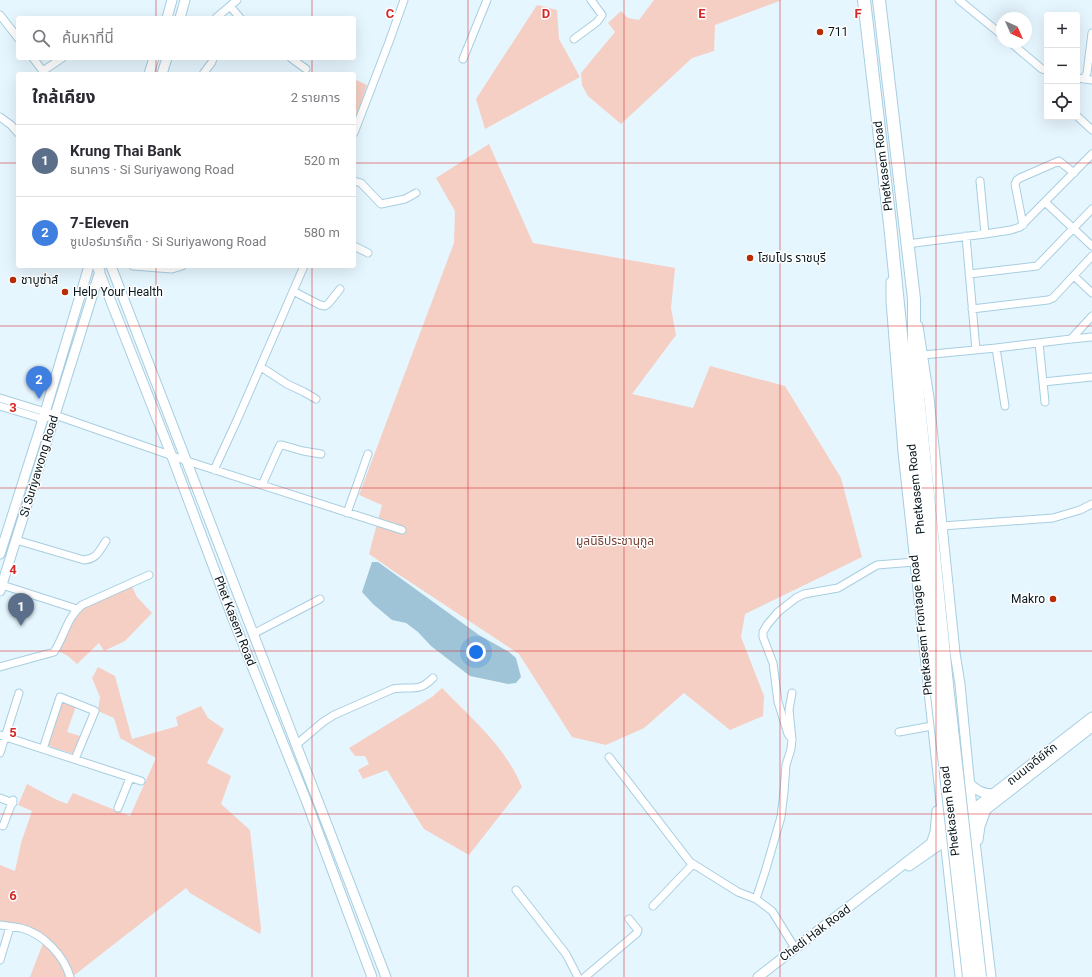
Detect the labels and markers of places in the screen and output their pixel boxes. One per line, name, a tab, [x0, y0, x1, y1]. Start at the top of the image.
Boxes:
place label: 711	[828, 25, 848, 39]
marker: 711	[815, 27, 825, 37]
place label: โฮมโปร ราชบุรี	[758, 251, 826, 265]
marker: โฮมโปร ราชบุรี	[745, 253, 755, 263]
place label: ชาบูซ่าส์	[21, 273, 58, 287]
marker: ชาบูซ่าส์	[8, 275, 18, 285]
place label: Help Your Health	[73, 285, 163, 299]
marker: Help Your Health	[60, 287, 70, 297]
pin: 2	[26, 366, 52, 399]
place label: Makro	[1011, 592, 1045, 606]
pin: 1	[8, 593, 34, 626]
marker: Makro	[1048, 594, 1058, 604]

